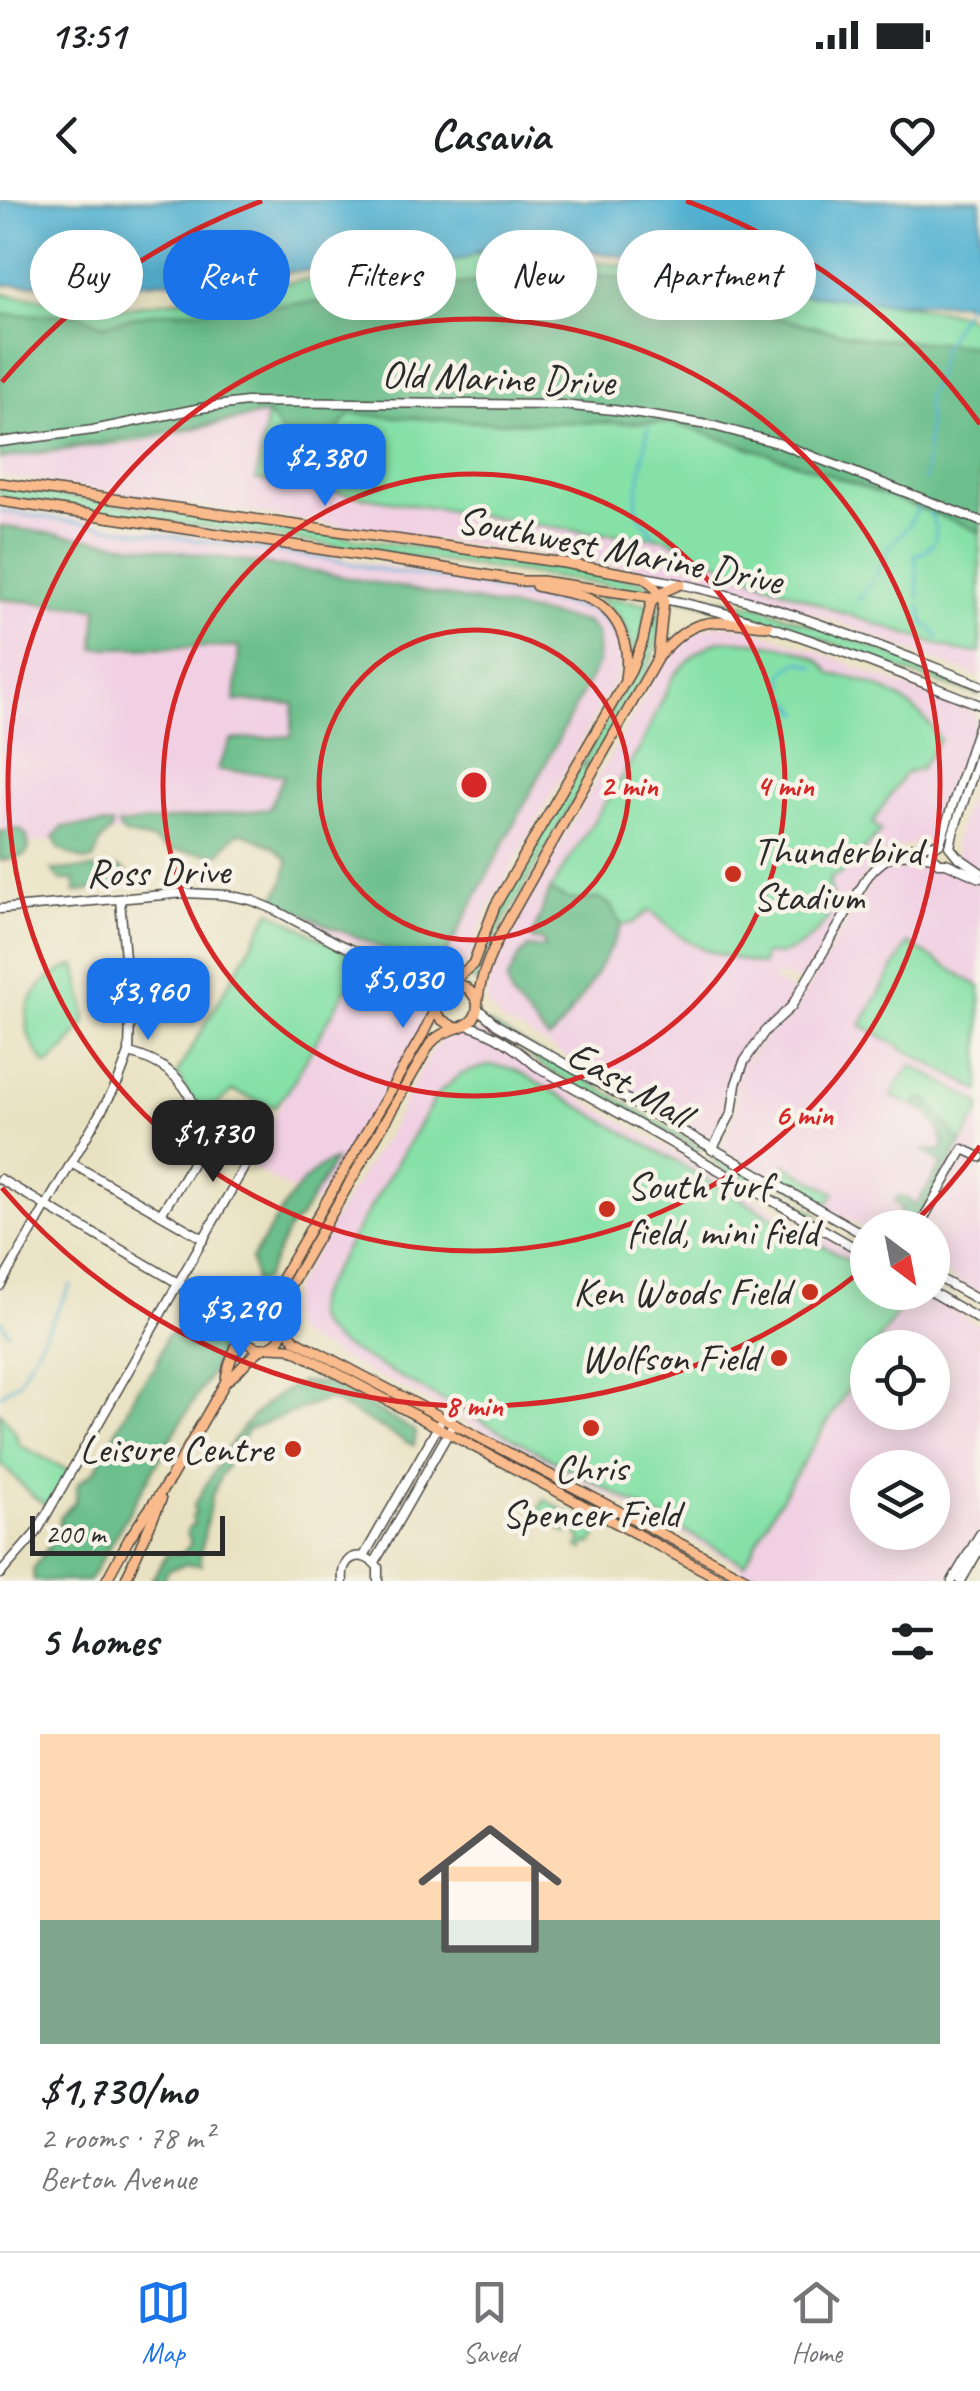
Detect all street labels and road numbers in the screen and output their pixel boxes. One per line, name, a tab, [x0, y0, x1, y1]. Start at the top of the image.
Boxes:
street label: Old Marine Drive	[381, 349, 618, 407]
street label: Southwest Marine Drive	[453, 494, 790, 607]
street label: Ross Drive	[86, 846, 233, 898]
street label: East Mall	[559, 1029, 706, 1143]

